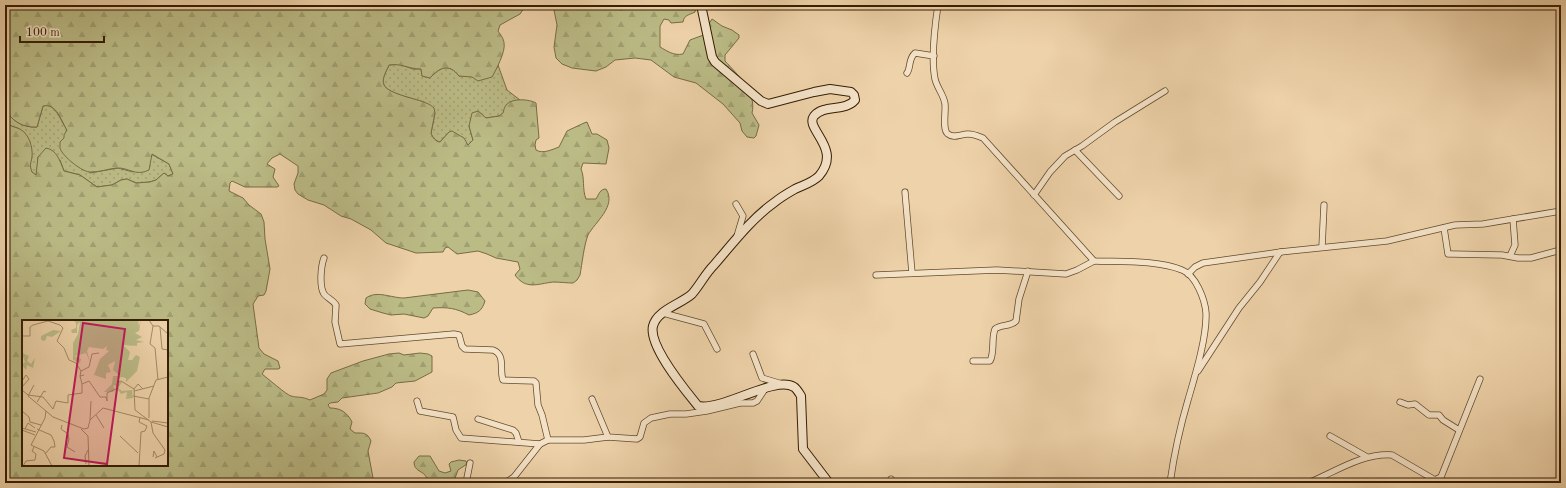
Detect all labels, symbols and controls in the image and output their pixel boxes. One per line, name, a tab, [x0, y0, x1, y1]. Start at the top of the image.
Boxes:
scale bar	[20, 18, 104, 44]
text: 100 m	[26, 27, 60, 39]
inset map	[22, 320, 168, 466]

